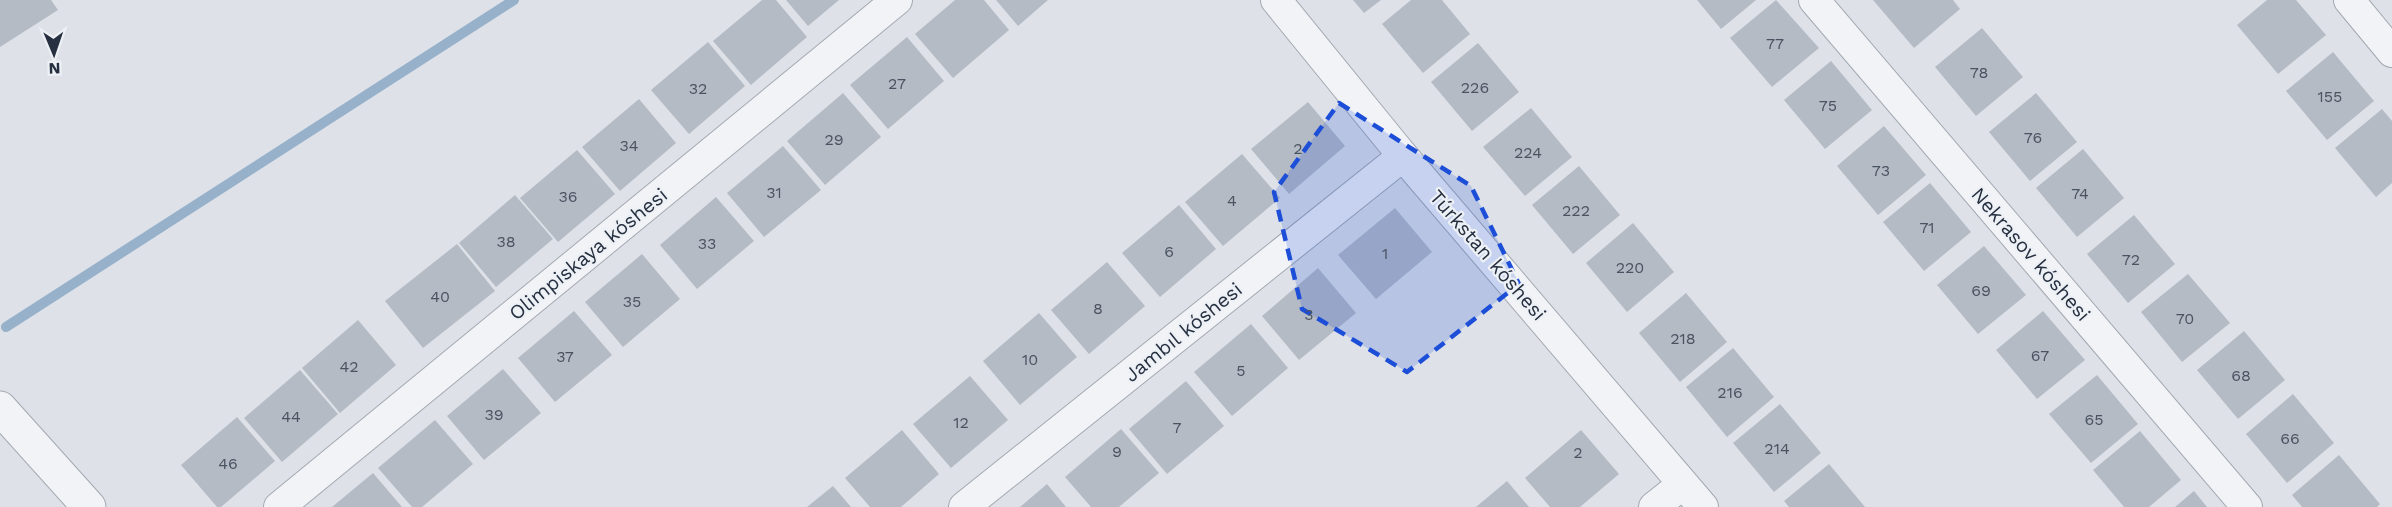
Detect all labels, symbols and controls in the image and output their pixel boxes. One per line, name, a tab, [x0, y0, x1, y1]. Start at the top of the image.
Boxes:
north arrow	[24, 24, 84, 84]
house number: 77	[1766, 34, 1784, 53]
text: N	[48, 59, 61, 78]
house number: 78	[1970, 63, 1988, 82]
house number: 27	[888, 74, 906, 93]
house number: 226	[1461, 78, 1489, 97]
house number: 32	[689, 79, 707, 98]
house number: 155	[2318, 87, 2342, 106]
house number: 75	[1819, 96, 1837, 115]
house number: 76	[2024, 128, 2042, 147]
house number: 29	[824, 130, 844, 149]
house number: 34	[619, 136, 639, 155]
house number: 2	[1293, 139, 1303, 158]
house number: 224	[1514, 143, 1542, 162]
house number: 73	[1872, 161, 1890, 180]
street label: Nekrasov kóshesi	[1966, 182, 2096, 326]
street label: Olimpiskaya kóshesi	[504, 183, 672, 325]
house number: 31	[766, 183, 782, 202]
house number: 74	[2071, 184, 2089, 203]
street label: Túrkstan kóshesi	[1425, 185, 1551, 325]
house number: 36	[558, 187, 578, 206]
house number: 4	[1227, 191, 1237, 210]
house number: 222	[1562, 201, 1590, 220]
house number: 71	[1919, 218, 1935, 237]
house number: 38	[496, 232, 516, 251]
house number: 33	[698, 234, 716, 253]
house number: 6	[1164, 242, 1174, 261]
house number: 1	[1382, 244, 1388, 263]
house number: 72	[2122, 250, 2140, 269]
house number: 220	[1616, 258, 1644, 277]
street label: Jambıl kóshesi	[1119, 277, 1247, 387]
house number: 69	[1971, 281, 1991, 300]
house number: 40	[430, 287, 450, 306]
house number: 35	[623, 292, 641, 311]
house number: 8	[1093, 299, 1103, 318]
house number: 3	[1304, 305, 1314, 324]
house number: 70	[2176, 309, 2194, 328]
house number: 218	[1670, 329, 1696, 348]
house number: 67	[2031, 346, 2049, 365]
house number: 37	[556, 347, 574, 366]
house number: 10	[1022, 350, 1038, 369]
house number: 42	[339, 357, 359, 376]
house number: 5	[1236, 361, 1246, 380]
house number: 68	[2231, 366, 2251, 385]
house number: 216	[1717, 383, 1743, 402]
house number: 39	[484, 405, 504, 424]
house number: 44	[281, 407, 301, 426]
house number: 65	[2084, 410, 2104, 429]
house number: 12	[953, 413, 969, 432]
house number: 7	[1173, 418, 1182, 437]
house number: 66	[2280, 429, 2300, 448]
house number: 214	[1764, 439, 1790, 458]
house number: 9	[1112, 442, 1122, 461]
house number: 2	[1573, 443, 1583, 462]
house number: 46	[218, 454, 238, 473]

